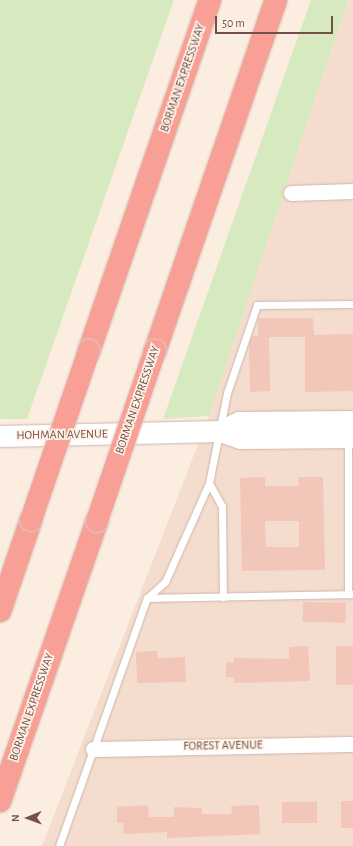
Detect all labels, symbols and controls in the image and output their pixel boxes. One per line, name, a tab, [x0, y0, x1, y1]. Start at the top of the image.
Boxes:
scale bar	[217, 8, 335, 34]
text: 50 m	[222, 17, 245, 29]
street label: BORMAN EXPRESSWAY	[158, 22, 208, 134]
street label: BORMAN EXPRESSWAY	[113, 344, 163, 456]
street label: HOHMAN AVENUE	[16, 427, 108, 443]
street label: BORMAN EXPRESSWAY	[7, 651, 57, 763]
street label: FOREST AVENUE	[183, 738, 263, 754]
north arrow	[8, 798, 48, 838]
text: N	[10, 814, 21, 822]

